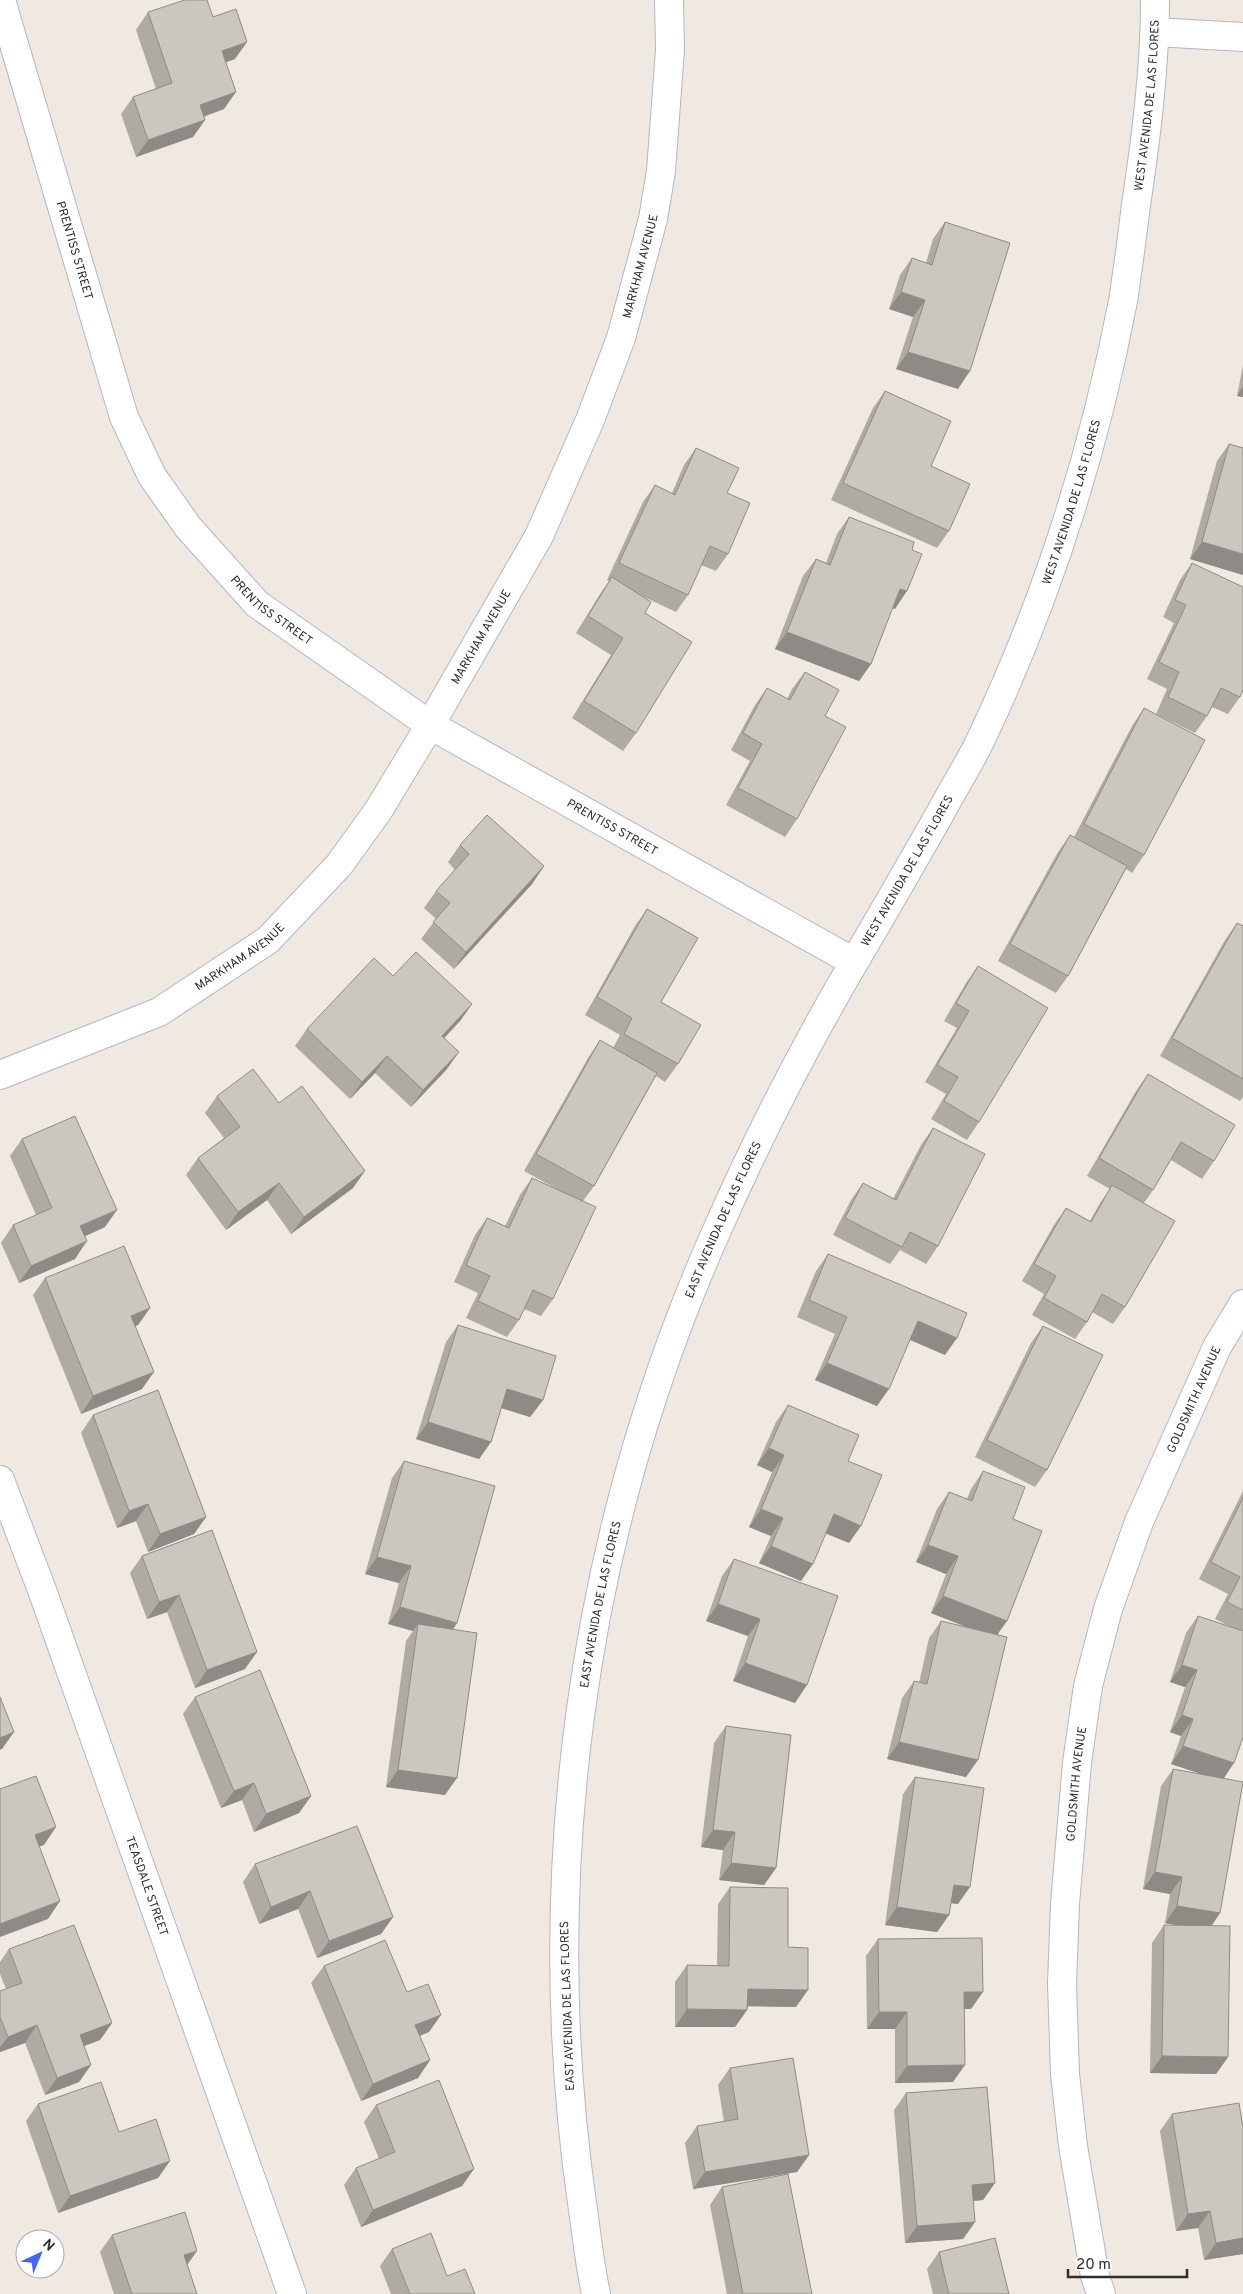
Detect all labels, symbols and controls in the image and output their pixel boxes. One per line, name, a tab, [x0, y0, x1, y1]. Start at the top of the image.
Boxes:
street label: WEST AVENIDA DE LAS FLORES	[1131, 19, 1164, 192]
street label: PRENTISS STREET	[52, 199, 96, 302]
street label: MARKHAM AVENUE	[620, 213, 663, 320]
street label: WEST AVENIDA DE LAS FLORES	[1039, 418, 1105, 587]
street label: PRENTISS STREET	[226, 573, 315, 649]
street label: MARKHAM AVENUE	[448, 587, 515, 688]
street label: WEST AVENIDA DE LAS FLORES	[858, 793, 958, 950]
street label: PRENTISS STREET	[564, 796, 660, 860]
street label: MARKHAM AVENUE	[192, 920, 289, 995]
street label: EAST AVENIDA DE LAS FLORES	[682, 1139, 766, 1301]
street label: GOLDSMITH AVENUE	[1164, 1344, 1225, 1456]
street label: EAST AVENIDA DE LAS FLORES	[577, 1519, 626, 1689]
street label: GOLDSMITH AVENUE	[1063, 1725, 1091, 1842]
street label: TEASDALE STREET	[121, 1834, 171, 1939]
street label: EAST AVENIDA DE LAS FLORES	[557, 1921, 579, 2091]
north arrow	[15, 2229, 65, 2279]
text: N	[38, 2236, 58, 2255]
scale bar	[1068, 2246, 1187, 2278]
text: 20 m	[1076, 2256, 1111, 2275]

